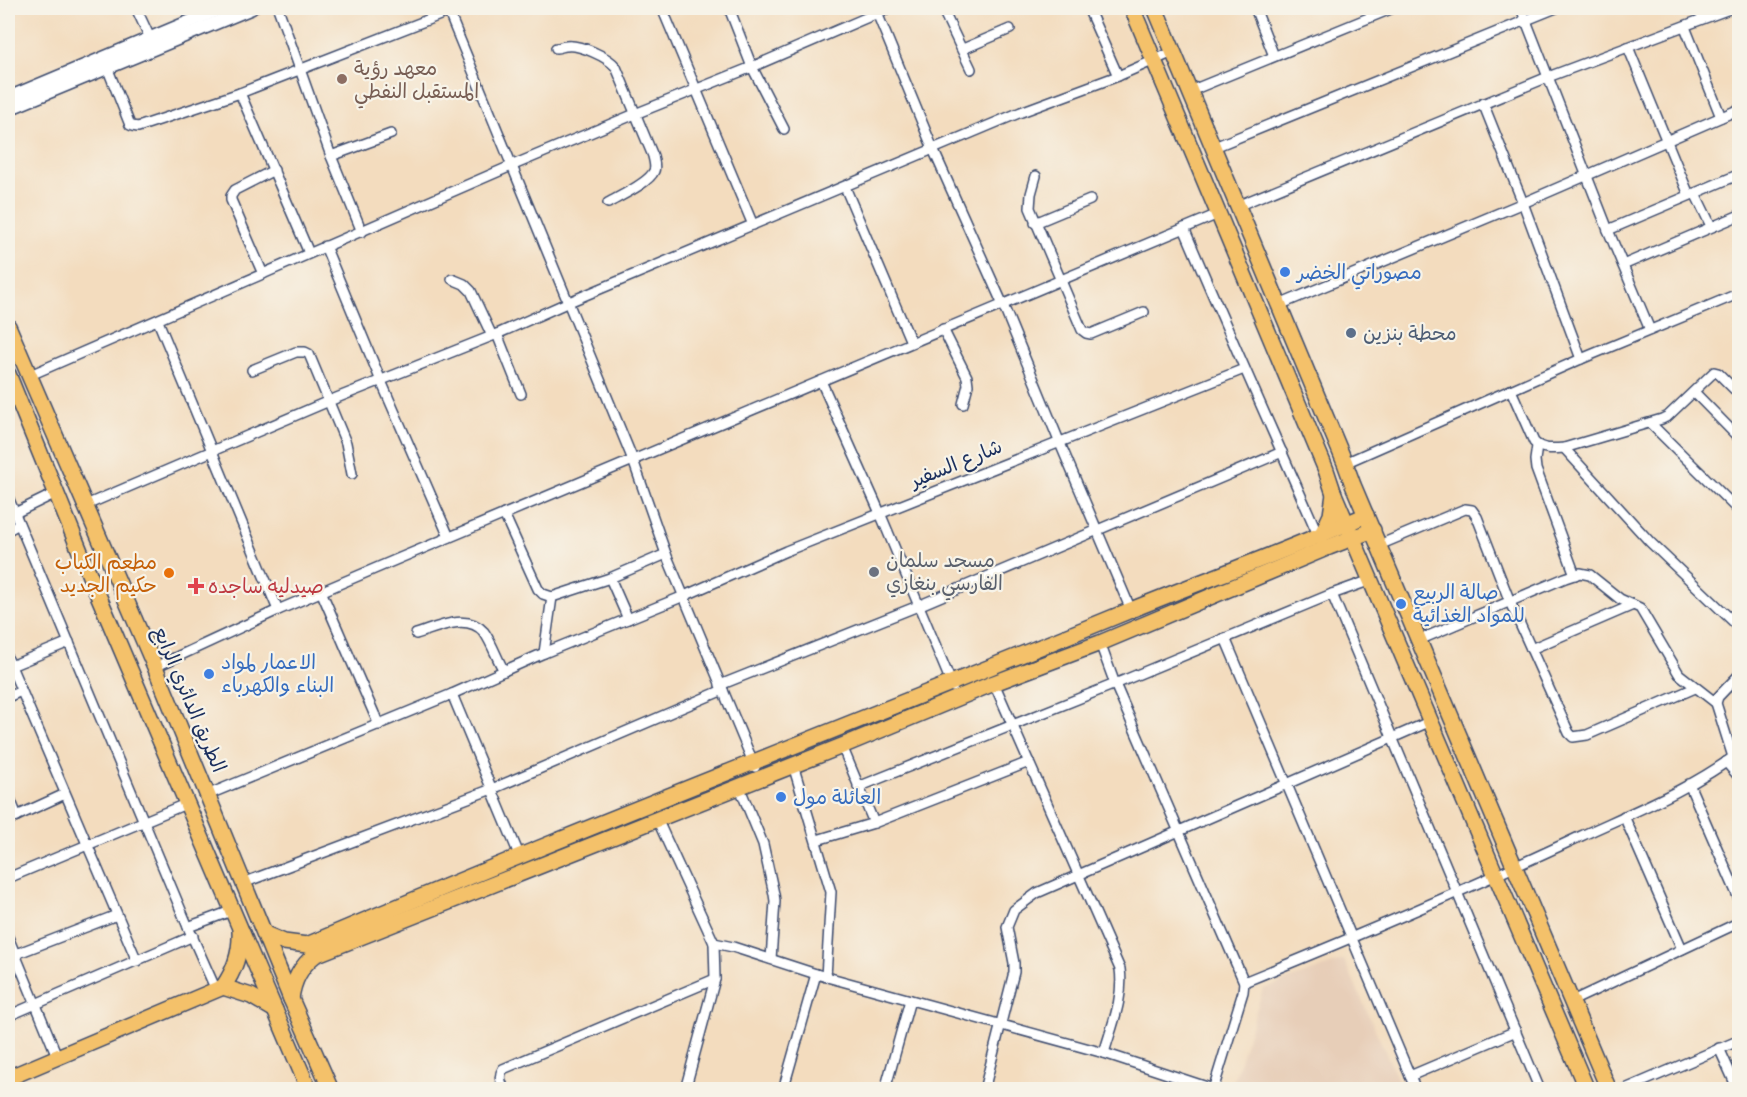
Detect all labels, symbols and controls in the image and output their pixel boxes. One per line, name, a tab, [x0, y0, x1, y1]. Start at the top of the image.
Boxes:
place label: معهد رؤية المستقبل النفطي	[354, 60, 479, 109]
marker: معهد رؤية المستقبل النفطي	[335, 72, 349, 86]
place label: مصوراتي الخضر	[1295, 263, 1422, 290]
marker: مصوراتي الخضر	[1278, 265, 1292, 279]
place label: محطة بنزين	[1363, 324, 1457, 348]
marker: محطة بنزين	[1344, 326, 1358, 340]
street label: شارع السفير	[906, 436, 1007, 496]
place label: مسجد سلمان الفارسي بنغازي	[886, 551, 1003, 601]
place label: مطعم الكباب حكيم الجديد	[55, 553, 157, 600]
marker: مسجد سلمان الفارسي بنغازي	[867, 565, 881, 579]
marker: مطعم الكباب حكيم الجديد	[162, 566, 176, 580]
place label: صيدليه ساجده	[208, 577, 324, 601]
marker: صيدليه ساجده	[189, 579, 203, 593]
place label: صالة الربيع للمواد الغذائية	[1413, 583, 1525, 630]
marker: صالة الربيع للمواد الغذائية	[1394, 597, 1408, 611]
street label: الطريق الدائري الرابع	[146, 624, 229, 777]
place label: الاعمار لمواد البناء والكهرباء	[221, 653, 334, 700]
marker: الاعمار لمواد البناء والكهرباء	[202, 667, 216, 681]
place label: العائلة مول	[793, 788, 881, 812]
marker: العائلة مول	[774, 790, 788, 804]

